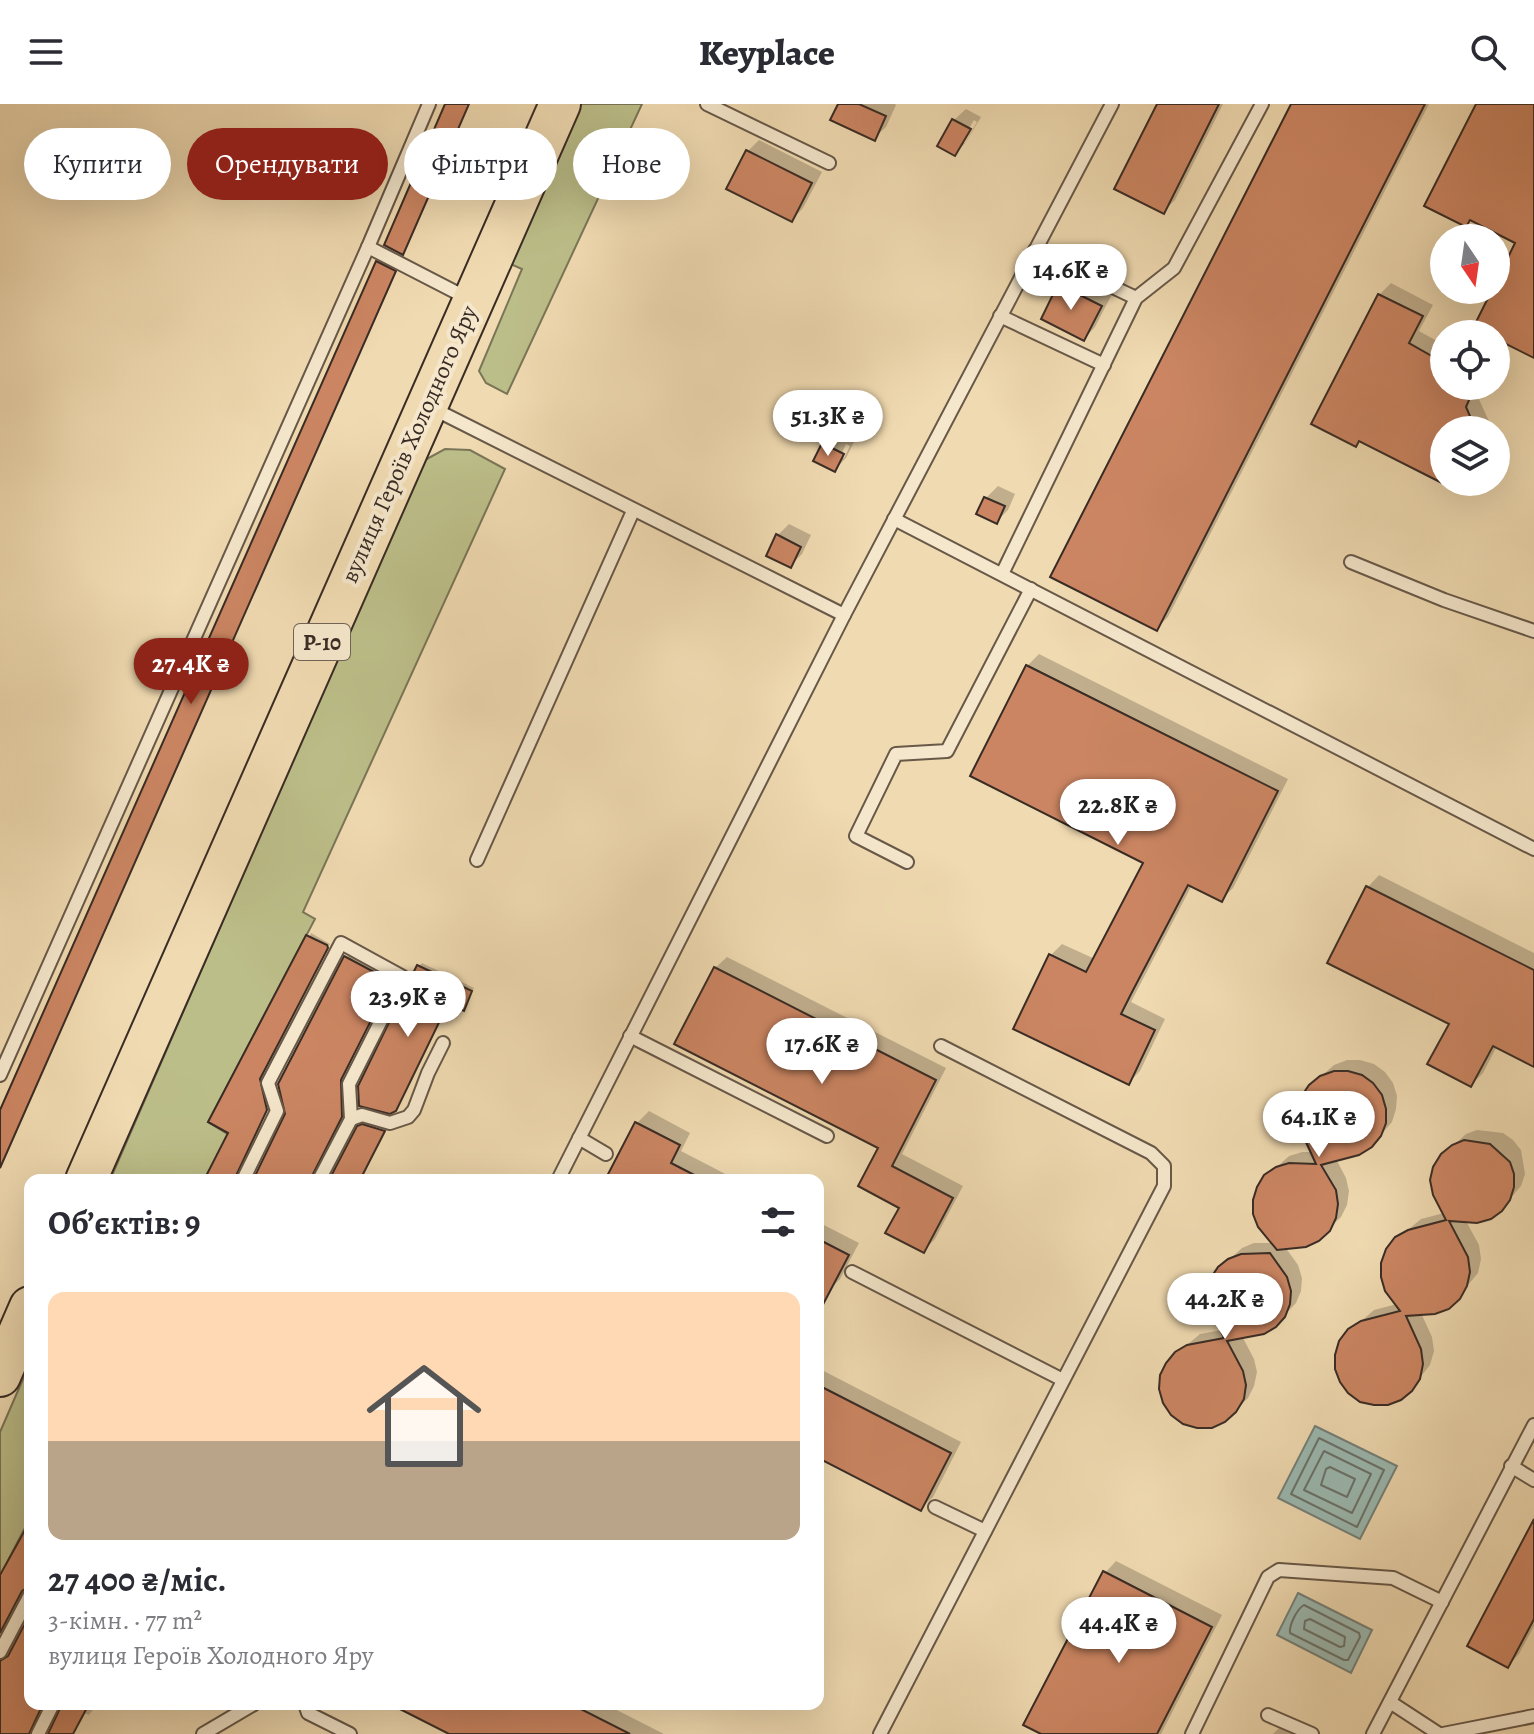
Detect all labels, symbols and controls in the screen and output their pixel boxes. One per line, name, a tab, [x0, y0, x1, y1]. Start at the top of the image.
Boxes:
text: Keyplace	[699, 28, 835, 77]
icon: menu	[24, 30, 68, 74]
icon: search	[1466, 30, 1510, 74]
chip: Купити	[24, 128, 171, 200]
chip: Орендувати	[187, 128, 388, 200]
chip: Фільтри	[404, 128, 557, 200]
chip: Нове	[573, 128, 690, 200]
north arrow	[1430, 224, 1510, 304]
map controls	[1430, 224, 1510, 496]
pin: 14.6K ₴	[997, 244, 1145, 312]
text: 14.6K ₴	[1033, 252, 1109, 287]
street label: вулиця Героїв Холодного Яру	[333, 300, 485, 588]
button: locate	[1430, 320, 1510, 400]
pin: 51.3K ₴	[754, 390, 902, 458]
text: 51.3K ₴	[791, 398, 865, 433]
button: layers	[1430, 416, 1510, 496]
road number: Р-10	[294, 624, 350, 660]
pin: 27.4K ₴	[117, 638, 265, 706]
text: 27.4K ₴	[152, 646, 230, 681]
pin: 22.8K ₴	[1044, 779, 1192, 847]
text: 22.8K ₴	[1078, 787, 1158, 822]
pin: 23.9K ₴	[334, 971, 482, 1039]
text: 23.9K ₴	[369, 979, 447, 1014]
pin: 17.6K ₴	[748, 1018, 896, 1086]
text: 17.6K ₴	[784, 1026, 860, 1061]
pin: 64.1K ₴	[1245, 1091, 1393, 1159]
text: 64.1K ₴	[1281, 1099, 1357, 1134]
text: Об’єктів: 9	[48, 1199, 201, 1246]
icon: filters	[756, 1200, 800, 1244]
pin: 44.2K ₴	[1151, 1273, 1299, 1341]
text: 44.2K ₴	[1185, 1281, 1265, 1316]
icon: home	[352, 1344, 496, 1488]
text: 27 400 ₴/міс.	[48, 1556, 227, 1603]
pin: 44.4K ₴	[1045, 1597, 1193, 1665]
text: 3-кімн. · 77 m²	[48, 1603, 202, 1638]
text: 44.4K ₴	[1079, 1605, 1159, 1640]
text: вулиця Героїв Холодного Яру	[48, 1638, 374, 1673]

